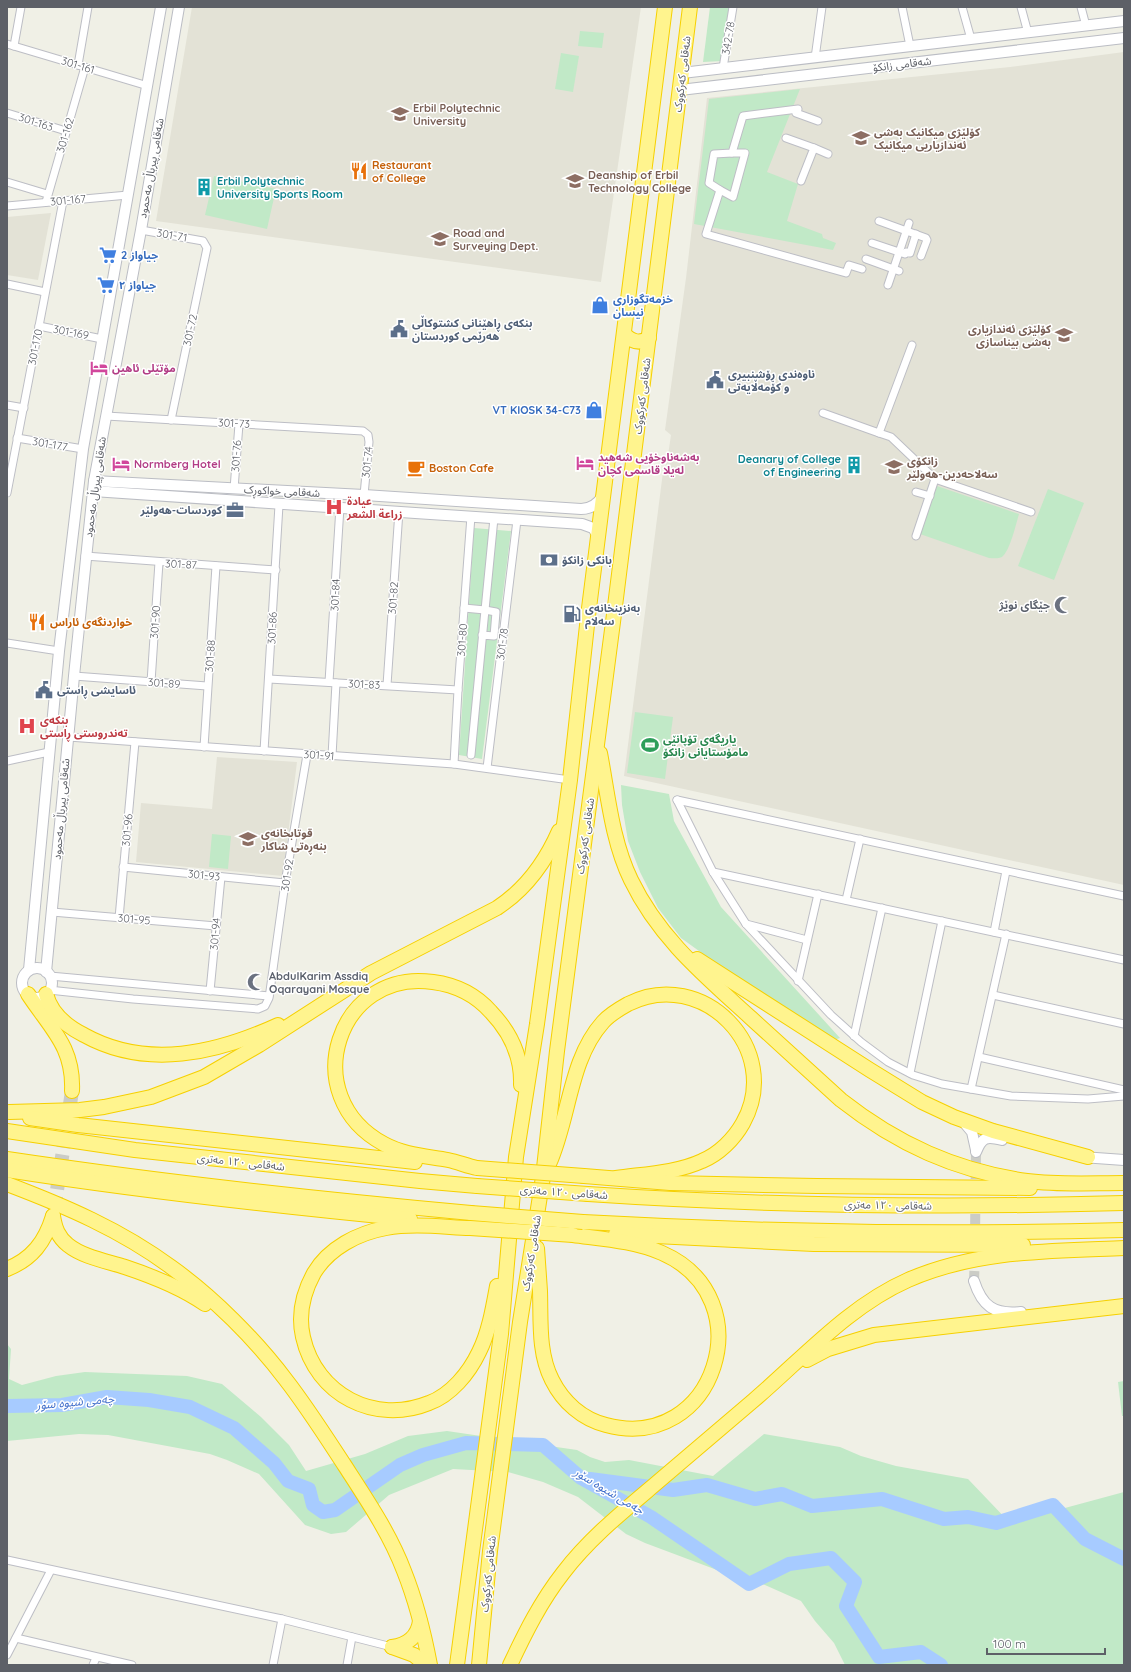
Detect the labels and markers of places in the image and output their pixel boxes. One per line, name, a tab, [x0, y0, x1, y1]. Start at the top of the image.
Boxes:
place label: Erbil Polytechnic University	[413, 101, 501, 128]
school or university icon: Erbil Polytechnic University	[390, 104, 410, 124]
place label: کۆلێژی میکانیک بەشی ئەندازیاریی میکانیک	[874, 125, 981, 152]
school or university icon: کۆلێژی میکانیک بەشی ئەندازیاریی میکانیک	[851, 128, 871, 148]
place label: Restaurant of College	[372, 158, 432, 185]
restaurant icon: Restaurant of College	[349, 161, 369, 181]
place label: Deanship of Erbil Technology College	[588, 168, 692, 195]
school or university icon: Deanship of Erbil Technology College	[565, 171, 585, 191]
place label: Erbil Polytechnic University Sports Room	[217, 174, 343, 201]
building icon: Erbil Polytechnic University Sports Room	[194, 177, 214, 197]
place label: Road and Surveying Dept.	[453, 226, 538, 253]
school or university icon: Road and Surveying Dept.	[430, 229, 450, 249]
supermarket icon: جیاواز 2	[98, 245, 118, 265]
place label: جیاواز 2	[121, 248, 158, 262]
supermarket icon: جیاواز ٢	[96, 275, 116, 295]
place label: جیاواز ٢	[119, 278, 156, 292]
place label: خزمەتگوزاری نیسان	[613, 292, 673, 319]
shop icon: خزمەتگوزاری نیسان	[590, 295, 610, 315]
place label: بنکەی ڕاهێنانی کشتوکاڵی هەرێمی کوردستان	[412, 315, 532, 343]
public building icon: بنکەی ڕاهێنانی کشتوکاڵی هەرێمی کوردستان	[389, 319, 409, 339]
place label: کۆلێژی ئەندازیاری بەشی بیناسازی	[968, 322, 1052, 349]
school or university icon: کۆلێژی ئەندازیاری بەشی بیناسازی	[1054, 325, 1074, 345]
hotel icon: مۆتێلی ئاهین	[89, 358, 109, 378]
place label: مۆتێلی ئاهین	[112, 361, 176, 375]
place label: ناوەندی ڕۆشنبیری و کۆمەڵایەتی	[728, 367, 815, 394]
public building icon: ناوەندی ڕۆشنبیری و کۆمەڵایەتی	[705, 370, 725, 390]
shop icon: VT KIOSK 34-C73	[584, 400, 604, 420]
place label: VT KIOSK 34-C73	[492, 403, 581, 417]
place label: بەشەناوخۆیی شەهید لەیلا قاسمی کچان	[598, 450, 700, 478]
place label: Deanary of College of Engineering	[738, 452, 842, 479]
hotel icon: بەشەناوخۆیی شەهید لەیلا قاسمی کچان	[575, 453, 595, 473]
hotel icon: Normberg Hotel	[111, 454, 131, 474]
place label: زانکۆی سەلاحەدین-هەولێر	[906, 454, 998, 481]
building icon: Deanary of College of Engineering	[844, 455, 864, 475]
place label: Normberg Hotel	[134, 457, 221, 471]
school or university icon: زانکۆی سەلاحەدین-هەولێر	[884, 457, 904, 477]
cafe icon: Boston Cafe	[406, 458, 426, 478]
place label: Boston Cafe	[429, 461, 495, 475]
place label: عيادة زراعة الشعر	[346, 494, 403, 521]
hospital icon: عيادة زراعة الشعر	[324, 497, 344, 517]
office icon: کوردسات-هەولێر	[225, 500, 245, 520]
place label: کوردسات-هەولێر	[139, 503, 223, 517]
bank icon: بانکی زانکۆ	[539, 550, 559, 570]
place label: بانکی زانکۆ	[562, 553, 612, 567]
mosque icon: جێگای نوێژ	[1053, 595, 1073, 615]
place label: جێگای نوێژ	[998, 598, 1050, 612]
place label: بەنزینخانەی سەلام	[585, 601, 640, 630]
fuel station icon: بەنزینخانەی سەلام	[562, 604, 582, 624]
restaurant icon: خواردنگەی ئاراس	[27, 612, 47, 632]
place label: خواردنگەی ئاراس	[50, 615, 132, 629]
public building icon: ئاسایشی ڕاستی	[34, 680, 54, 700]
place label: ئاسایشی ڕاستی	[57, 683, 136, 699]
place label: بنکەی تەندروستی ڕاستی	[40, 713, 128, 742]
hospital icon: بنکەی تەندروستی ڕاستی	[17, 716, 37, 736]
place label: یاریگەی تۆپانێی مامۆستایانی زانکۆ	[663, 732, 748, 759]
sports icon: یاریگەی تۆپانێی مامۆستایانی زانکۆ	[640, 735, 660, 755]
place label: قوتابخانەی بنەڕەتی شاکار	[260, 826, 327, 855]
school or university icon: قوتابخانەی بنەڕەتی شاکار	[238, 829, 258, 849]
place label: AbdulKarim Assdiq Oqarayani Mosque	[269, 969, 370, 996]
mosque icon: AbdulKarim Assdiq Oqarayani Mosque	[246, 972, 266, 992]

